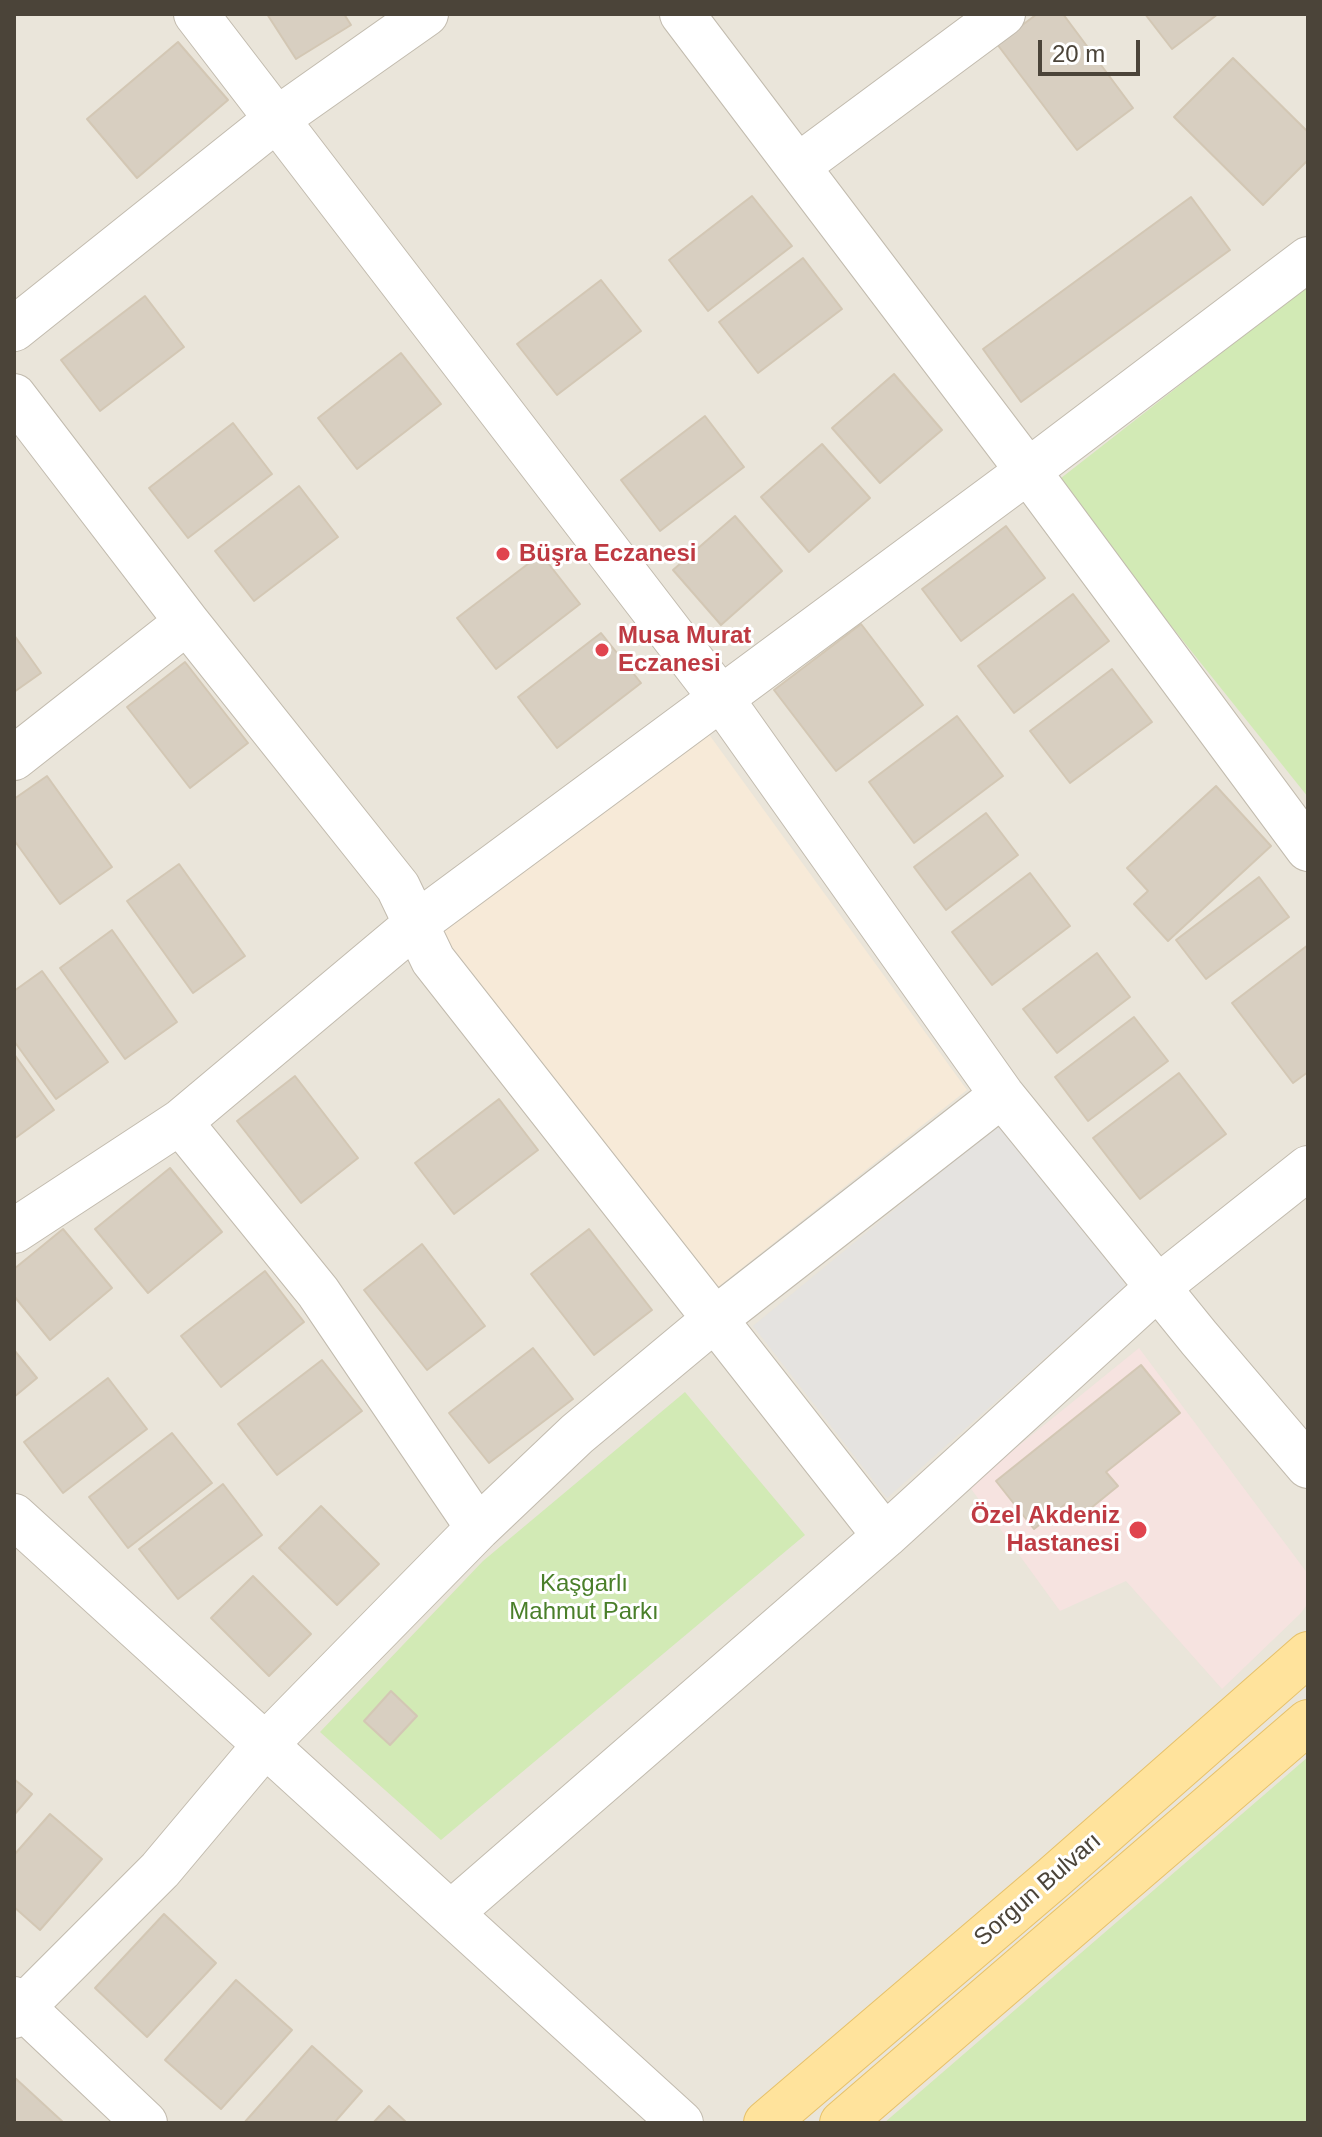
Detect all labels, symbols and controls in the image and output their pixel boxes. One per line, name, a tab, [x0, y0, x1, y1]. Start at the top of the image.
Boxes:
scale bar	[1042, 24, 1144, 74]
text: 20 m	[1052, 40, 1105, 67]
place label: Büşra Eczanesi	[519, 540, 696, 568]
marker: Büşra Eczanesi	[494, 545, 512, 563]
place label: Musa Murat Eczanesi	[618, 622, 751, 678]
marker: Musa Murat Eczanesi	[593, 641, 611, 659]
place label: Özel Akdeniz Hastanesi	[971, 1502, 1120, 1558]
marker: Özel Akdeniz Hastanesi	[1127, 1519, 1149, 1541]
park label: Kaşgarlı Mahmut Parkı	[509, 1570, 659, 1626]
street label: Sorgun Bulvarı	[969, 1827, 1107, 1953]

